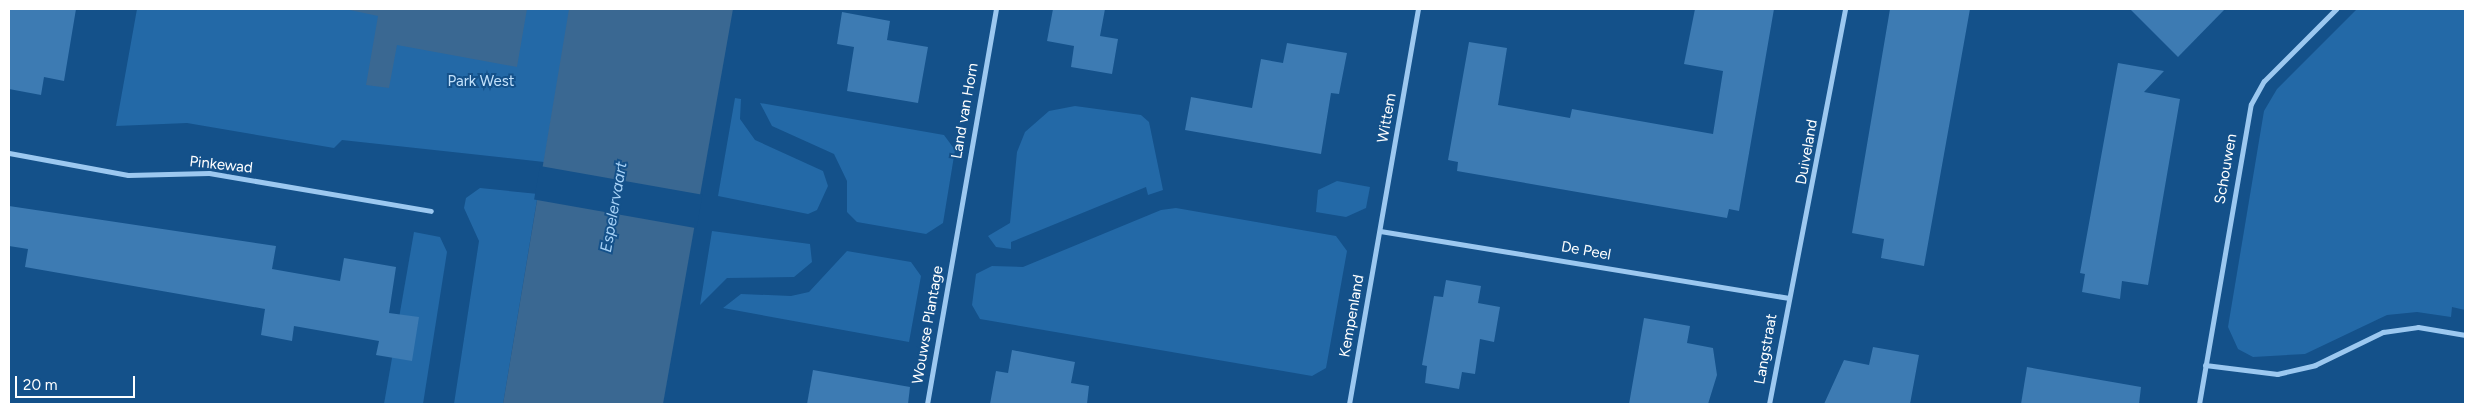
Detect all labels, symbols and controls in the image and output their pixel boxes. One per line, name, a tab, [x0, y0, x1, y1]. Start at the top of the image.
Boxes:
street label: Land van Horn	[948, 62, 982, 160]
park label: Park West	[448, 73, 514, 91]
street label: Wittem	[1374, 92, 1400, 144]
street label: Duiveland	[1792, 118, 1822, 186]
street label: Schouwen	[2211, 133, 2241, 205]
street label: Pinkewad	[188, 153, 254, 177]
water label: Espelervaart	[597, 160, 631, 254]
street label: De Peel	[1560, 238, 1612, 264]
street label: Wouwse Plantage	[909, 264, 947, 386]
street label: Kempenland	[1336, 273, 1368, 359]
street label: Langstraat	[1751, 312, 1781, 386]
scale bar	[18, 366, 138, 398]
text: 20 m	[23, 376, 57, 394]

